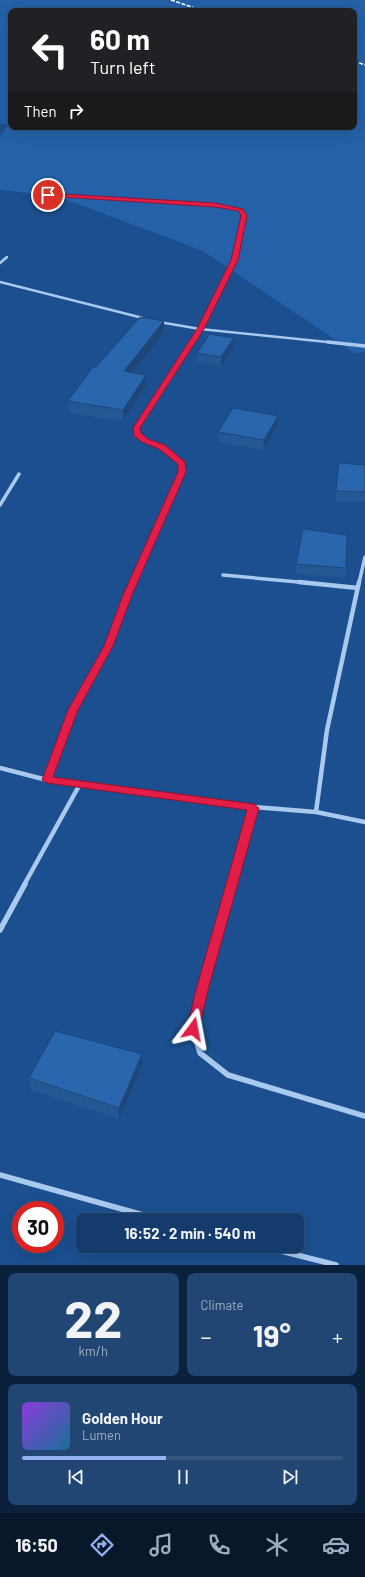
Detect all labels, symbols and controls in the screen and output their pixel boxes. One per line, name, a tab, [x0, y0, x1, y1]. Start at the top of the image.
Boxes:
text: 60 m	[90, 22, 150, 56]
icon: left	[24, 24, 76, 76]
text: Turn left	[90, 56, 156, 78]
icon: right	[65, 100, 87, 122]
text: Then	[24, 102, 57, 120]
pin	[31, 178, 65, 212]
icon: arrive	[37, 184, 59, 206]
position arrow	[172, 1008, 214, 1050]
speed limit sign: 30	[12, 1201, 64, 1253]
text: 16:52 · 2 min · 540 m	[124, 1224, 256, 1242]
text: 22	[64, 1286, 122, 1348]
text: Climate	[201, 1297, 244, 1313]
text: 19°	[253, 1317, 291, 1353]
text: −	[201, 1323, 212, 1349]
text: +	[332, 1323, 343, 1349]
text: km/h	[79, 1343, 108, 1359]
text: Golden Hour	[82, 1409, 163, 1427]
text: Lumen	[82, 1427, 121, 1443]
icon: previous	[65, 1466, 87, 1488]
icon: pause	[172, 1466, 194, 1488]
icon: next	[279, 1466, 301, 1488]
icon: directions	[88, 1531, 116, 1559]
icon: music	[147, 1531, 175, 1559]
icon: phone	[205, 1531, 233, 1559]
icon: climate	[263, 1531, 291, 1559]
icon: car	[322, 1531, 350, 1559]
text: 16:50	[15, 1534, 58, 1556]

